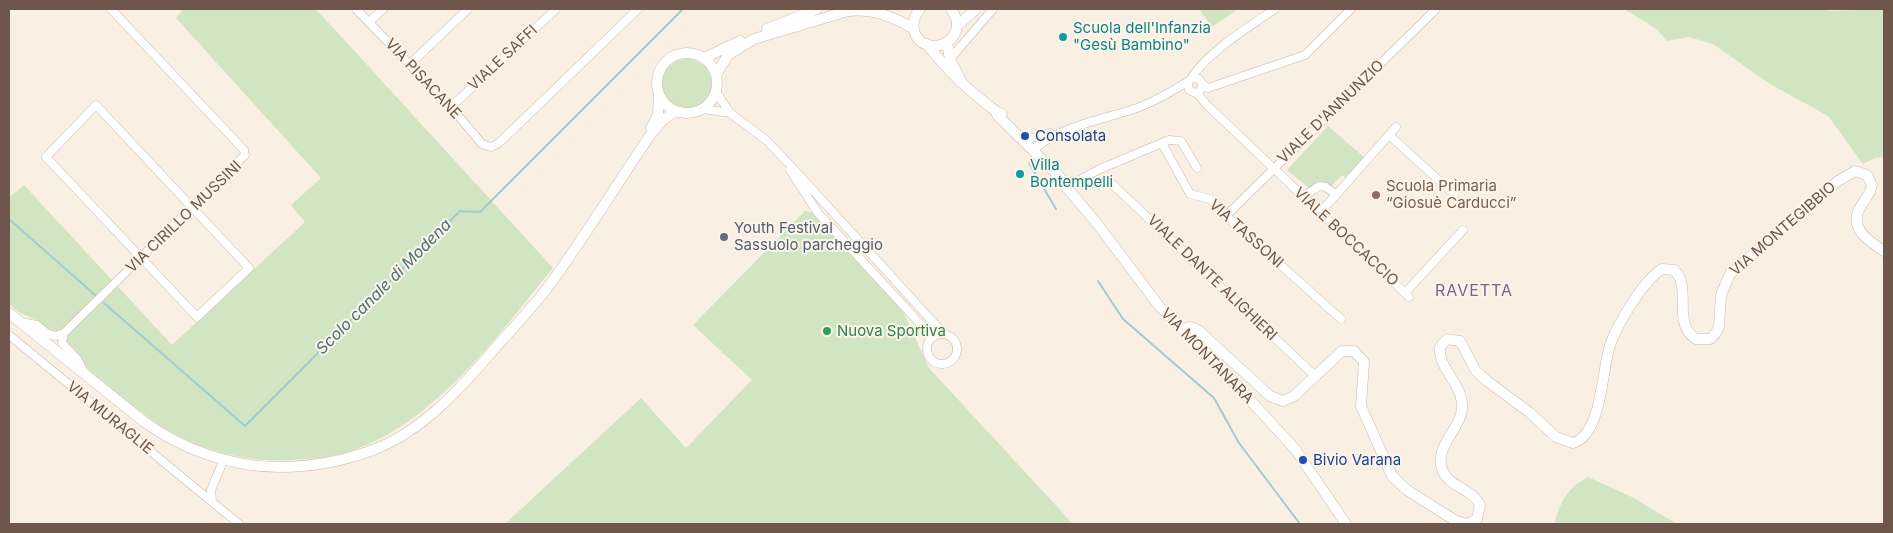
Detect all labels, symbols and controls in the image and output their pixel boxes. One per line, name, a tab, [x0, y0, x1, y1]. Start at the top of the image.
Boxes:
place label: Scuola dell'Infanzia "Gesù Bambino"	[1073, 19, 1211, 54]
street label: VIALE SAFFI	[465, 21, 541, 95]
marker: Scuola dell'Infanzia "Gesù Bambino"	[1057, 31, 1069, 43]
street label: VIA PISACANE	[381, 35, 465, 123]
street label: VIALE D'ANNUNZIO	[1274, 57, 1388, 167]
place label: Consolata	[1035, 127, 1106, 145]
marker: Consolata	[1019, 130, 1031, 142]
place label: Villa Bontempelli	[1030, 156, 1113, 191]
street label: VIA CIRILLO MUSSINI	[123, 157, 245, 277]
marker: Villa Bontempelli	[1014, 168, 1026, 180]
place label: Scuola Primaria “Giosuè Carducci”	[1386, 177, 1516, 212]
street label: VIA MONTEGIBBIO	[1726, 178, 1840, 280]
street label: VIALE BOCCACCIO	[1290, 184, 1402, 290]
marker: Scuola Primaria “Giosuè Carducci”	[1370, 189, 1382, 201]
street label: VIA TASSONI	[1205, 196, 1287, 272]
street label: VIALE DANTE ALIGHIERI	[1143, 211, 1281, 345]
water label: Scolo canale di Modena	[312, 215, 456, 359]
place label: Youth Festival Sassuolo parcheggio	[734, 219, 883, 254]
marker: Youth Festival Sassuolo parcheggio	[718, 231, 730, 243]
district label: RAVETTA	[1434, 281, 1514, 301]
street label: VIA MONTANARA	[1157, 305, 1257, 407]
place label: Nuova Sportiva	[837, 322, 946, 340]
marker: Nuova Sportiva	[821, 325, 833, 337]
street label: VIA MURAGLIE	[63, 378, 157, 458]
place label: Bivio Varana	[1313, 451, 1401, 469]
marker: Bivio Varana	[1297, 454, 1309, 466]

